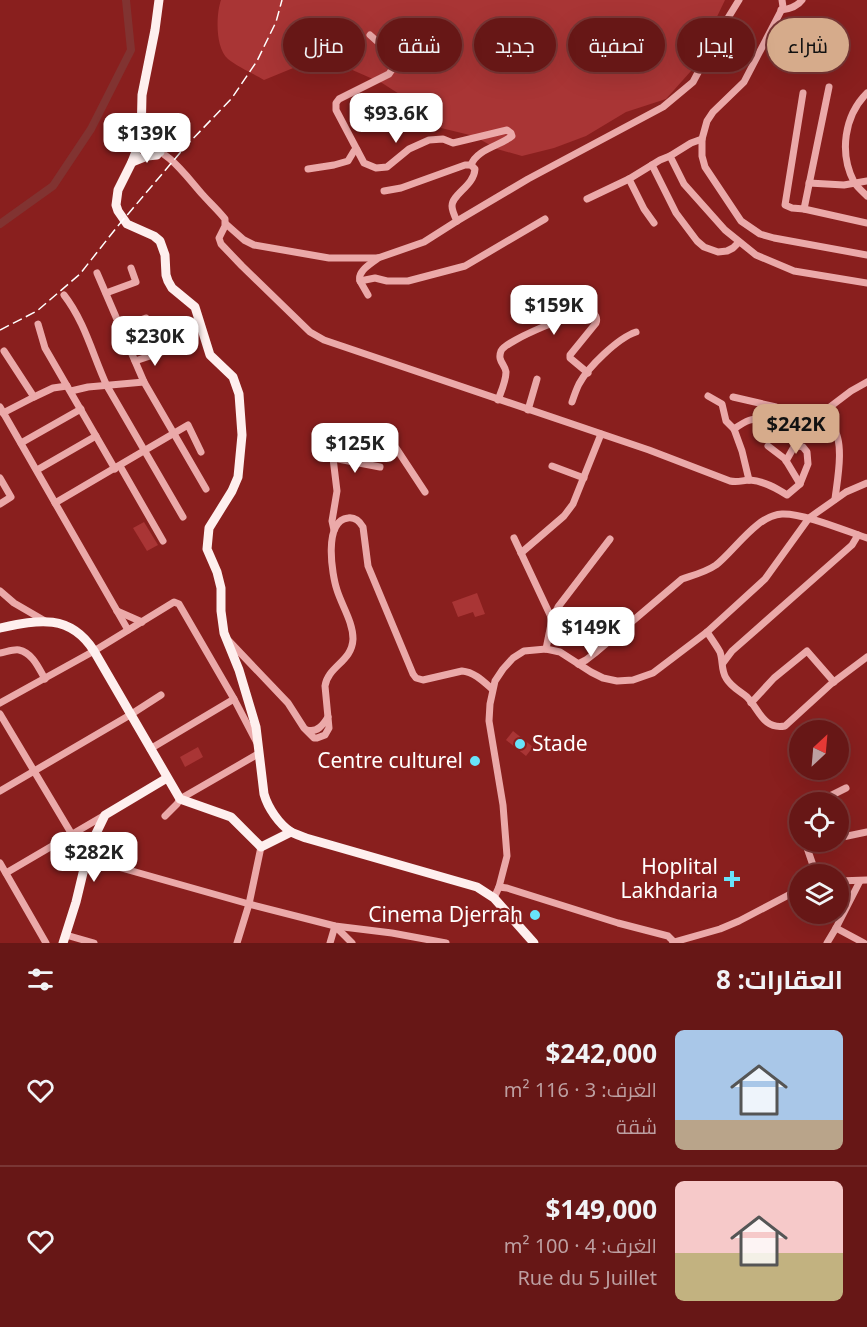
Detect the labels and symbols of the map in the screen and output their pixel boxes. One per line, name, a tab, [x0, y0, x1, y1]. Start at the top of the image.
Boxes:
pin: $93.6K	[347, 93, 445, 144]
pin: $139K	[105, 113, 189, 164]
pin: $159K	[512, 285, 596, 336]
pin: $230K	[113, 316, 197, 367]
pin: $242K	[754, 404, 838, 455]
pin: $125K	[313, 423, 397, 474]
pin: $149K	[549, 607, 633, 658]
north arrow	[789, 720, 849, 780]
place label: Stade	[532, 729, 588, 757]
marker: Stade	[513, 737, 527, 751]
place label: Centre culturel	[317, 746, 463, 774]
marker: Centre culturel	[468, 754, 482, 768]
pin: $282K	[52, 832, 136, 883]
place label: Hoplital Lakhdaria	[620, 852, 718, 904]
marker: Hoplital Lakhdaria	[723, 870, 741, 888]
place label: Cinema Djerrah	[368, 900, 523, 928]
marker: Cinema Djerrah	[528, 908, 542, 922]

